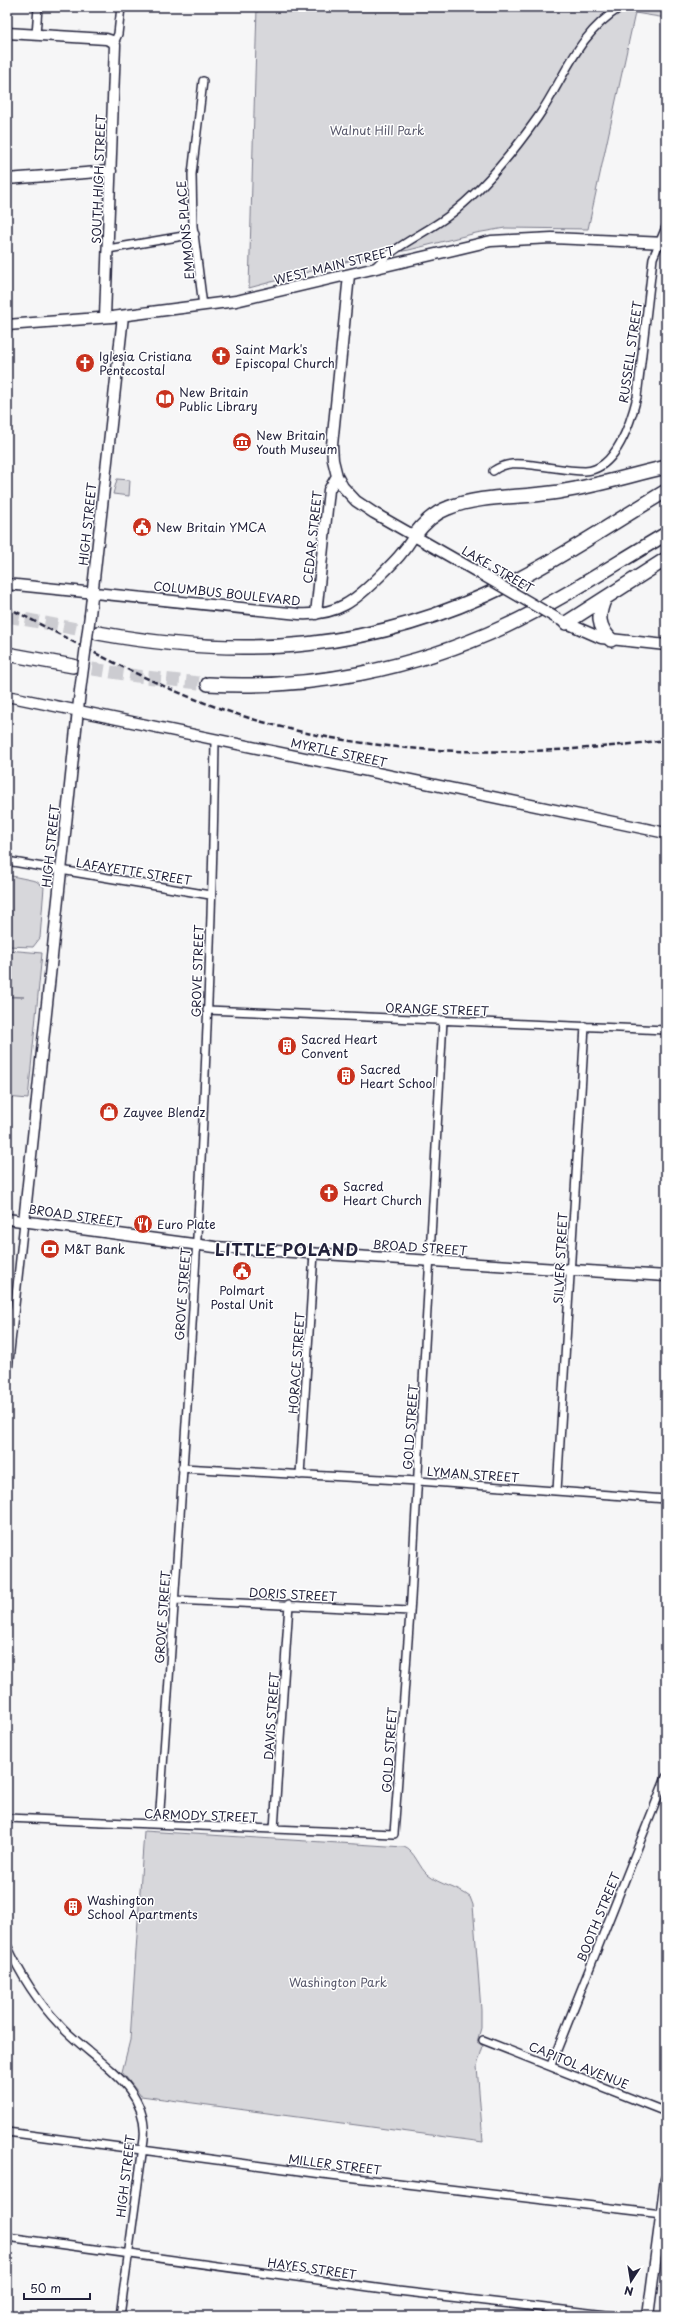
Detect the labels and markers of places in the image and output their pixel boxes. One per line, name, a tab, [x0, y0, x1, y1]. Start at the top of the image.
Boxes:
place label: Saint Mark's Episcopal Church	[235, 340, 335, 372]
church icon: Saint Mark's Episcopal Church	[210, 345, 232, 367]
place label: Iglesia Cristiana Pentecostal	[99, 347, 192, 379]
church icon: Iglesia Cristiana Pentecostal	[74, 352, 96, 374]
place label: New Britain Public Library	[179, 383, 258, 415]
library icon: New Britain Public Library	[154, 388, 176, 410]
place label: New Britain Youth Museum	[256, 426, 337, 458]
museum icon: New Britain Youth Museum	[231, 431, 253, 453]
public building icon: New Britain YMCA	[131, 516, 153, 538]
place label: New Britain YMCA	[156, 518, 266, 536]
place label: Sacred Heart Convent	[301, 1030, 378, 1062]
building icon: Sacred Heart Convent	[276, 1035, 298, 1057]
place label: Sacred Heart School	[360, 1060, 436, 1092]
building icon: Sacred Heart School	[335, 1065, 357, 1087]
shop icon: Zayvee Blendz	[98, 1101, 120, 1123]
place label: Zayvee Blendz	[123, 1103, 206, 1121]
place label: Sacred Heart Church	[343, 1177, 422, 1209]
church icon: Sacred Heart Church	[318, 1182, 340, 1204]
restaurant icon: Euro Plate	[132, 1213, 154, 1235]
place label: Euro Plate	[157, 1215, 216, 1233]
bank icon: M&T Bank	[39, 1238, 61, 1260]
place label: M&T Bank	[64, 1240, 125, 1258]
public building icon: Polmart Postal Unit	[231, 1260, 253, 1282]
place label: Polmart Postal Unit	[211, 1281, 273, 1313]
place label: Washington School Apartments	[87, 1891, 198, 1923]
building icon: Washington School Apartments	[62, 1896, 84, 1918]

